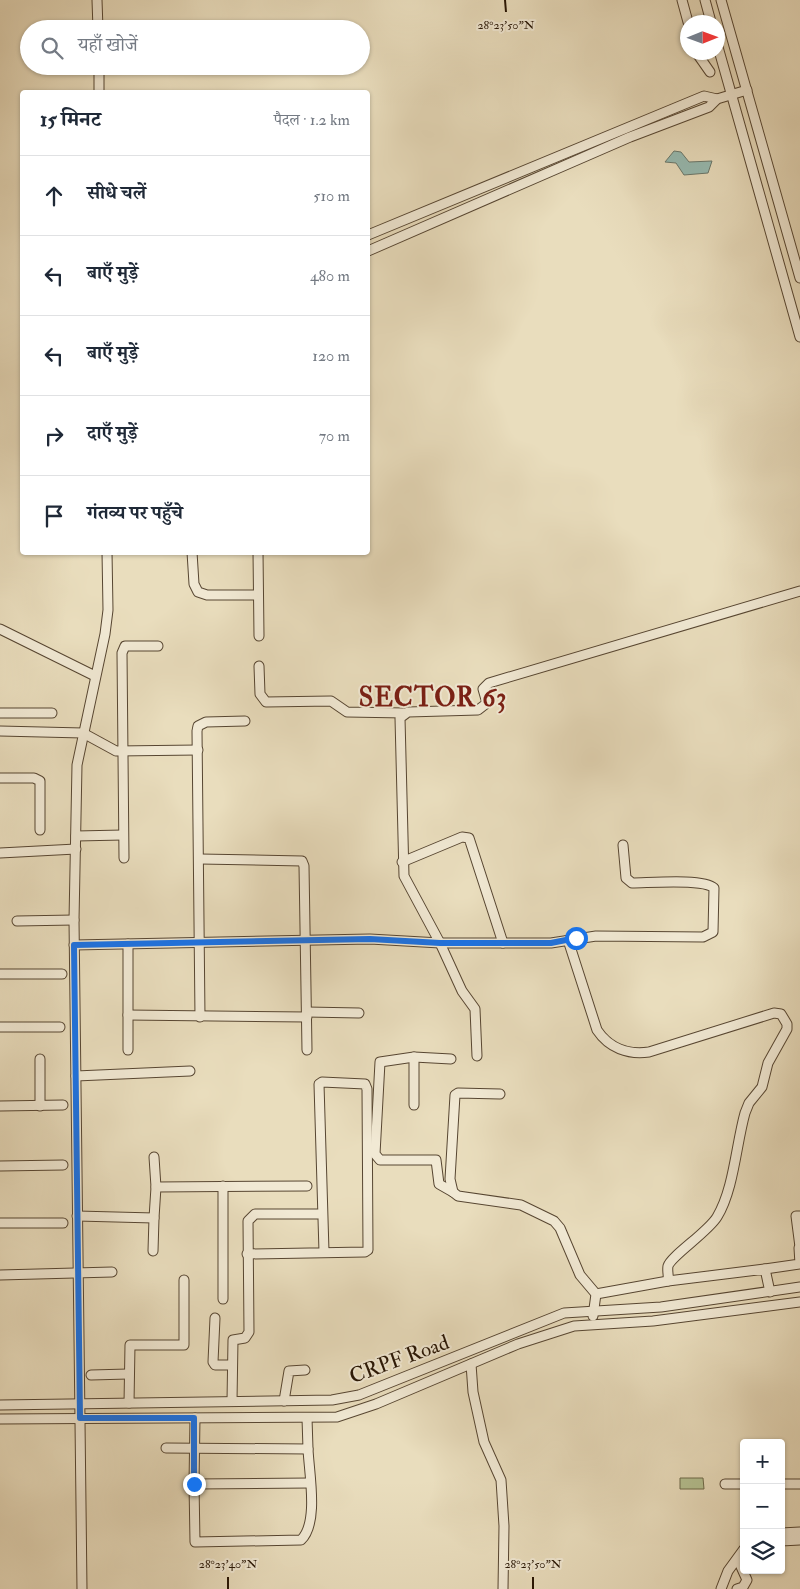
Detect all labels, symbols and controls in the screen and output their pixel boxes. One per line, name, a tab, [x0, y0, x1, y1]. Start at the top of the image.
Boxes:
north arrow	[680, 15, 725, 60]
text: 28°23'50"N	[477, 18, 535, 33]
search box	[20, 20, 370, 75]
text: यहाँ खोजें	[78, 33, 138, 57]
icon: search	[38, 34, 66, 62]
text: 15 मिनट	[40, 106, 101, 133]
text: पैदल · 1.2 km	[274, 110, 350, 130]
text: सीधे चलें	[87, 181, 146, 205]
icon: ahead	[40, 182, 68, 210]
text: 510 m	[313, 186, 350, 206]
text: बाएँ मुड़ें	[87, 261, 138, 285]
icon: left	[40, 262, 68, 290]
text: 480 m	[310, 266, 350, 286]
text: बाएँ मुड़ें	[87, 341, 138, 365]
icon: left	[40, 342, 68, 370]
text: 120 m	[312, 346, 350, 366]
text: दाएँ मुड़ें	[87, 421, 138, 445]
icon: right	[40, 422, 68, 450]
text: 70 m	[319, 426, 350, 446]
text: गंतव्य पर पहुँचे	[87, 501, 183, 525]
icon: arrive	[40, 502, 68, 530]
district label: SECTOR 63	[359, 682, 507, 714]
route start	[565, 927, 588, 950]
street label: CRPF Road	[346, 1329, 453, 1390]
map controls	[740, 1439, 785, 1574]
button: +	[740, 1439, 785, 1484]
route end	[183, 1473, 206, 1496]
button: −	[740, 1484, 785, 1529]
button: layers	[740, 1529, 785, 1574]
text: 28°23'40"N	[199, 1557, 257, 1572]
text: 28°23'50"N	[504, 1557, 562, 1572]

